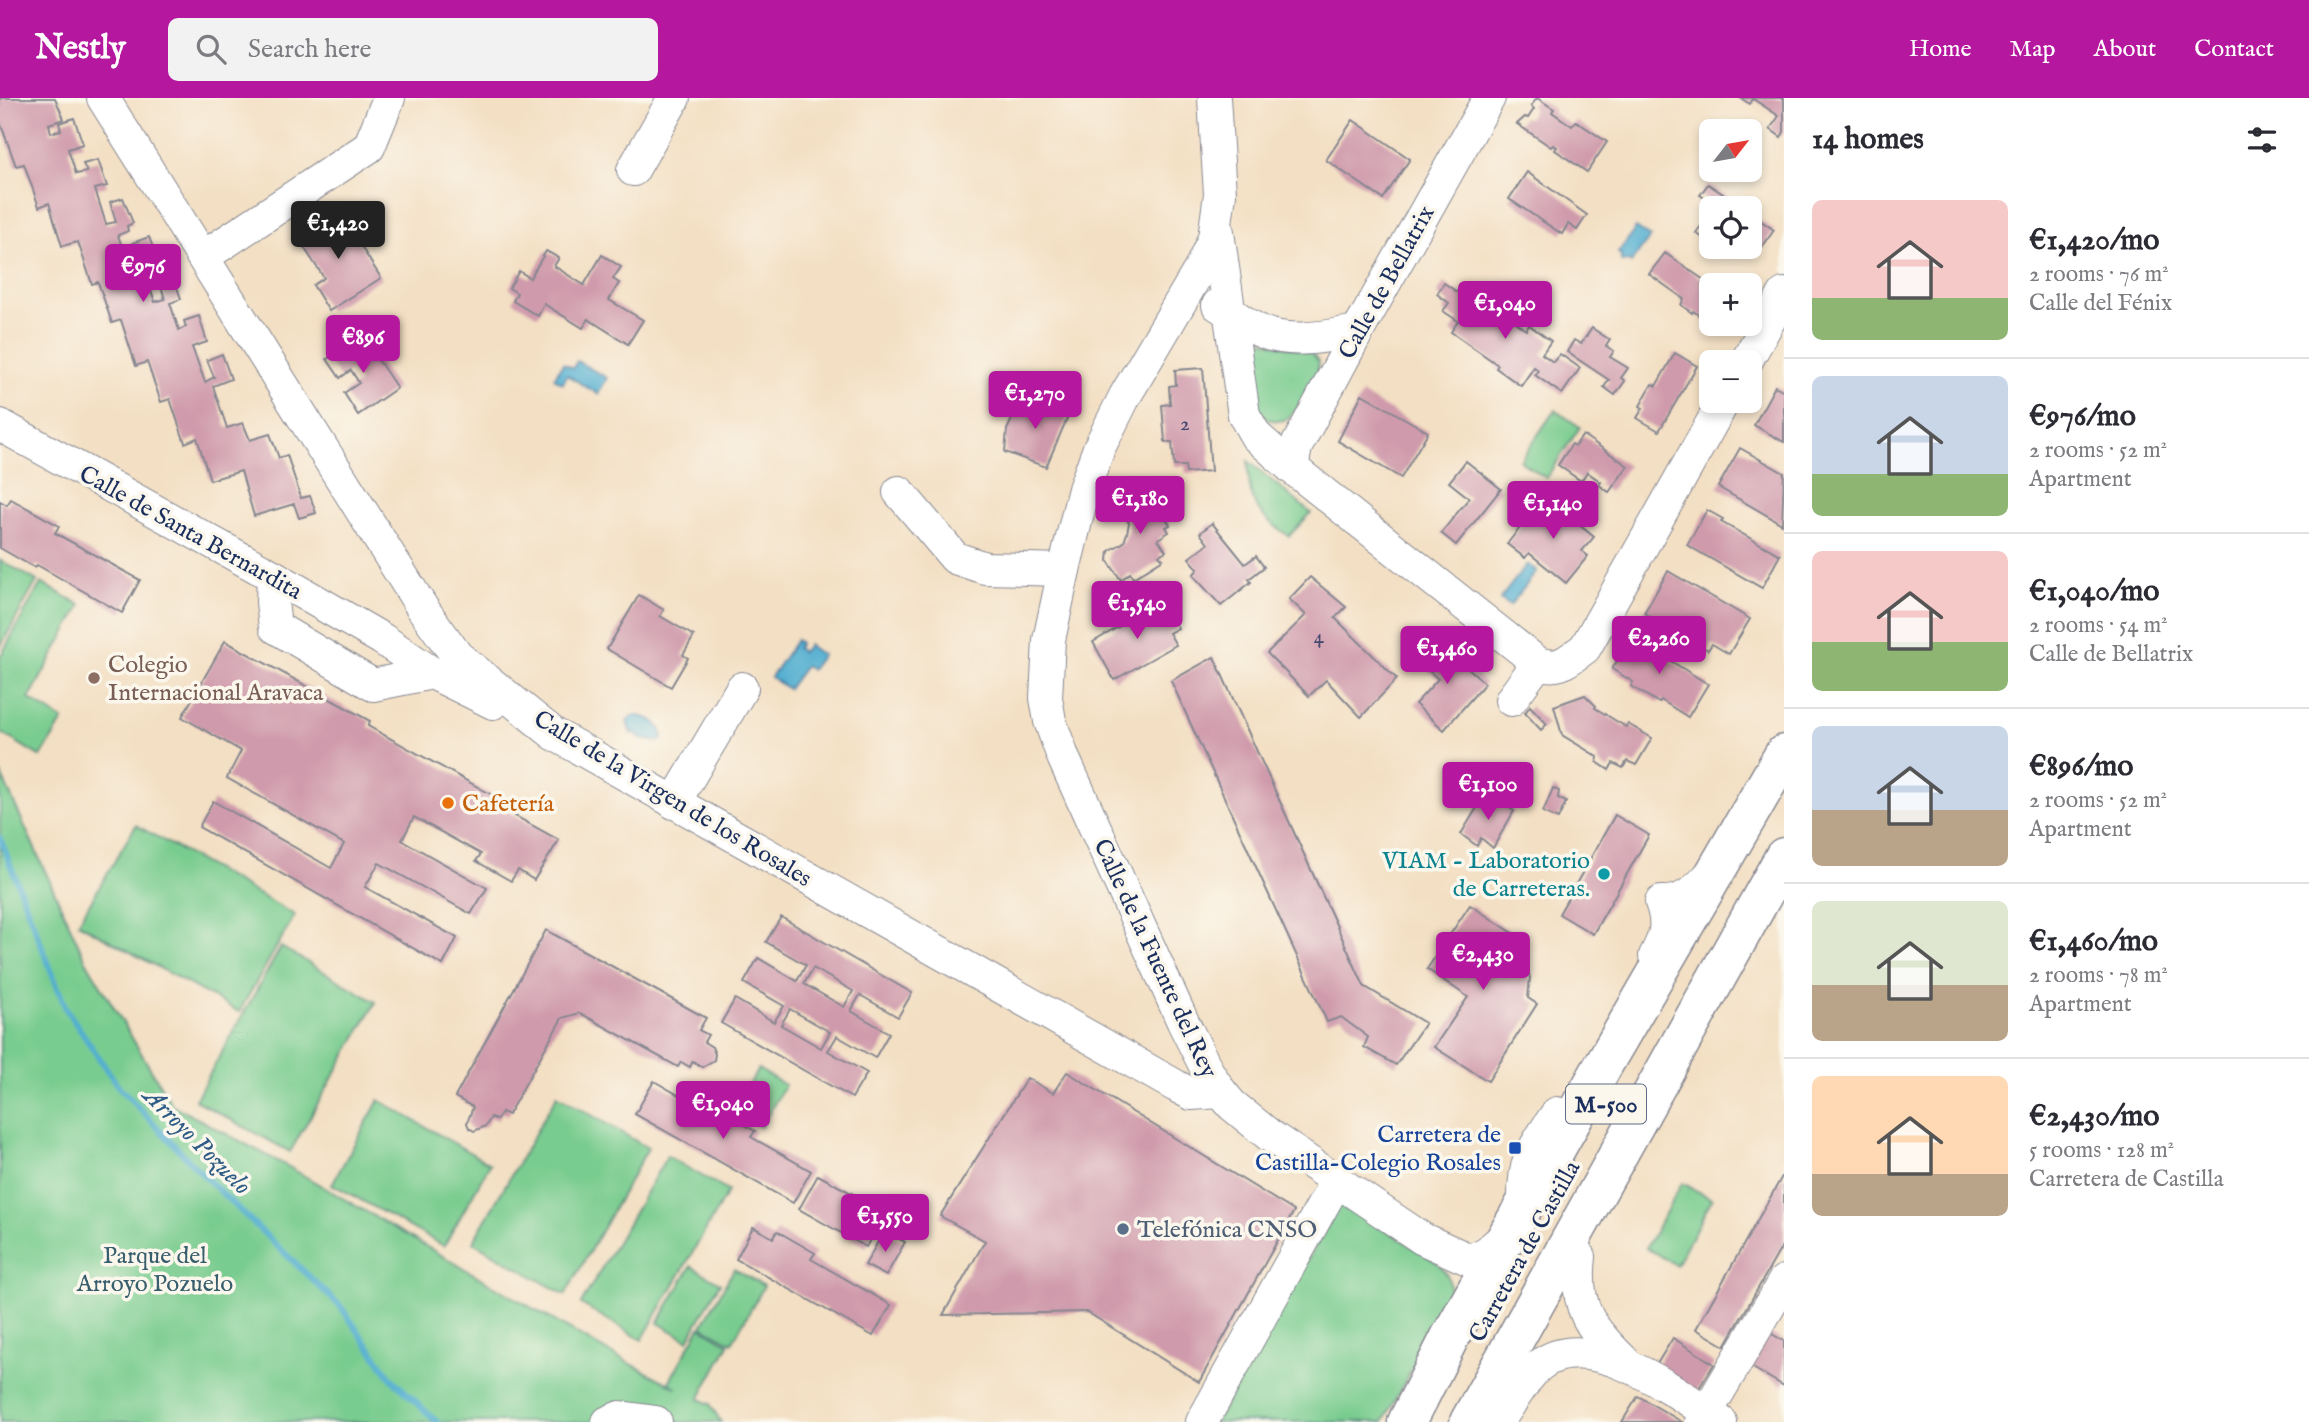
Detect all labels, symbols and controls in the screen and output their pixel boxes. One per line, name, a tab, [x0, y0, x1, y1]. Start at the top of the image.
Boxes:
search box	[168, 18, 658, 81]
text: Nestly	[35, 28, 126, 70]
icon: search	[192, 30, 230, 68]
text: Search here	[248, 33, 372, 66]
text: Home	[1909, 34, 1972, 65]
text: Map	[2010, 34, 2056, 65]
text: About	[2094, 34, 2156, 65]
text: Contact	[2194, 34, 2274, 65]
north arrow	[1699, 119, 1762, 182]
map controls	[1699, 119, 1762, 413]
text: 14 homes	[1812, 121, 1924, 159]
icon: filters	[2243, 121, 2281, 159]
button: locate	[1699, 196, 1762, 259]
street label: Calle de Bellatrix	[1332, 200, 1443, 365]
pin: €1,420	[281, 202, 395, 261]
text: €1,420	[307, 209, 369, 238]
text: €1,420/mo	[2029, 222, 2159, 260]
icon: home	[1868, 228, 1952, 312]
pin: €976	[102, 244, 184, 304]
text: €976	[121, 252, 165, 281]
text: 2 rooms · 76 m²	[2029, 260, 2169, 289]
button: +	[1699, 273, 1762, 336]
pin: €1,040	[1448, 282, 1562, 341]
text: €1,040	[1474, 289, 1536, 318]
text: Calle del Fénix	[2029, 289, 2172, 318]
pin: €896	[322, 316, 404, 375]
text: €896	[342, 323, 384, 352]
button: −	[1699, 350, 1762, 413]
pin: €1,270	[978, 372, 1092, 431]
text: €1,270	[1005, 379, 1065, 408]
text: €976/mo	[2029, 398, 2136, 436]
icon: home	[1868, 404, 1952, 488]
house number: 2	[1180, 411, 1190, 438]
text: 2 rooms · 52 m²	[2029, 436, 2167, 465]
street label: Calle de Santa Bernardita	[73, 459, 308, 608]
text: Apartment	[2029, 465, 2132, 494]
pin: €1,180	[1083, 476, 1197, 536]
pin: €1,140	[1496, 482, 1610, 541]
text: €1,180	[1111, 484, 1169, 513]
text: €1,140	[1523, 489, 1583, 518]
text: €1,040/mo	[2029, 573, 2159, 611]
icon: home	[1868, 579, 1952, 663]
pin: €1,540	[1080, 582, 1194, 641]
text: €1,540	[1108, 589, 1166, 618]
text: 2 rooms · 54 m²	[2029, 611, 2168, 640]
pin: €2,260	[1602, 616, 1716, 676]
house number: 4	[1314, 624, 1325, 651]
text: €2,260	[1628, 624, 1690, 653]
pin: €1,460	[1390, 626, 1504, 686]
text: €1,460	[1417, 634, 1478, 663]
text: Calle de Bellatrix	[2029, 640, 2193, 669]
place label: Colegio Internacional Aravaca	[108, 650, 324, 709]
marker: Colegio Internacional Aravaca	[86, 670, 102, 686]
street label: Calle de la Virgen de los Rosales	[528, 704, 817, 895]
text: €896/mo	[2029, 748, 2134, 786]
icon: home	[1868, 754, 1952, 838]
pin: €1,100	[1431, 762, 1545, 822]
text: €1,100	[1458, 770, 1518, 799]
text: 2 rooms · 52 m²	[2029, 786, 2167, 815]
place label: Cafetería	[462, 789, 555, 820]
marker: Cafetería	[440, 795, 456, 811]
text: Apartment	[2029, 815, 2132, 844]
street label: Calle de la Fuente del Rey	[1086, 834, 1224, 1083]
place label: VIAM - Laboratorio de Carreteras.	[1381, 846, 1590, 905]
marker: VIAM - Laboratorio de Carreteras.	[1596, 866, 1612, 882]
text: €1,460/mo	[2029, 923, 2158, 961]
icon: home	[1868, 929, 1952, 1013]
pin: €2,430	[1426, 932, 1540, 992]
text: €2,430	[1452, 940, 1514, 969]
text: 2 rooms · 78 m²	[2029, 961, 2168, 990]
text: Apartment	[2029, 990, 2132, 1019]
water label: Arroyo Pozuelo	[134, 1078, 258, 1202]
pin: €1,040	[666, 1082, 780, 1141]
road number: M-500	[1566, 1085, 1646, 1124]
text: €1,040	[692, 1089, 754, 1118]
text: €2,430/mo	[2029, 1098, 2159, 1136]
icon: home	[1868, 1104, 1952, 1188]
place label: Carretera de Castilla-Colegio Rosales	[1255, 1120, 1501, 1179]
text: 5 rooms · 128 m²	[2029, 1136, 2174, 1165]
marker: Carretera de Castilla-Colegio Rosales	[1507, 1140, 1523, 1156]
street label: Carretera de Castilla	[1463, 1155, 1588, 1348]
text: Carretera de Castilla	[2029, 1165, 2224, 1194]
pin: €1,550	[828, 1194, 942, 1254]
text: €1,550	[857, 1202, 913, 1231]
place label: Telefónica CNSO	[1137, 1215, 1317, 1246]
marker: Telefónica CNSO	[1115, 1221, 1131, 1237]
park label: Parque del Arroyo Pozuelo	[76, 1241, 233, 1300]

